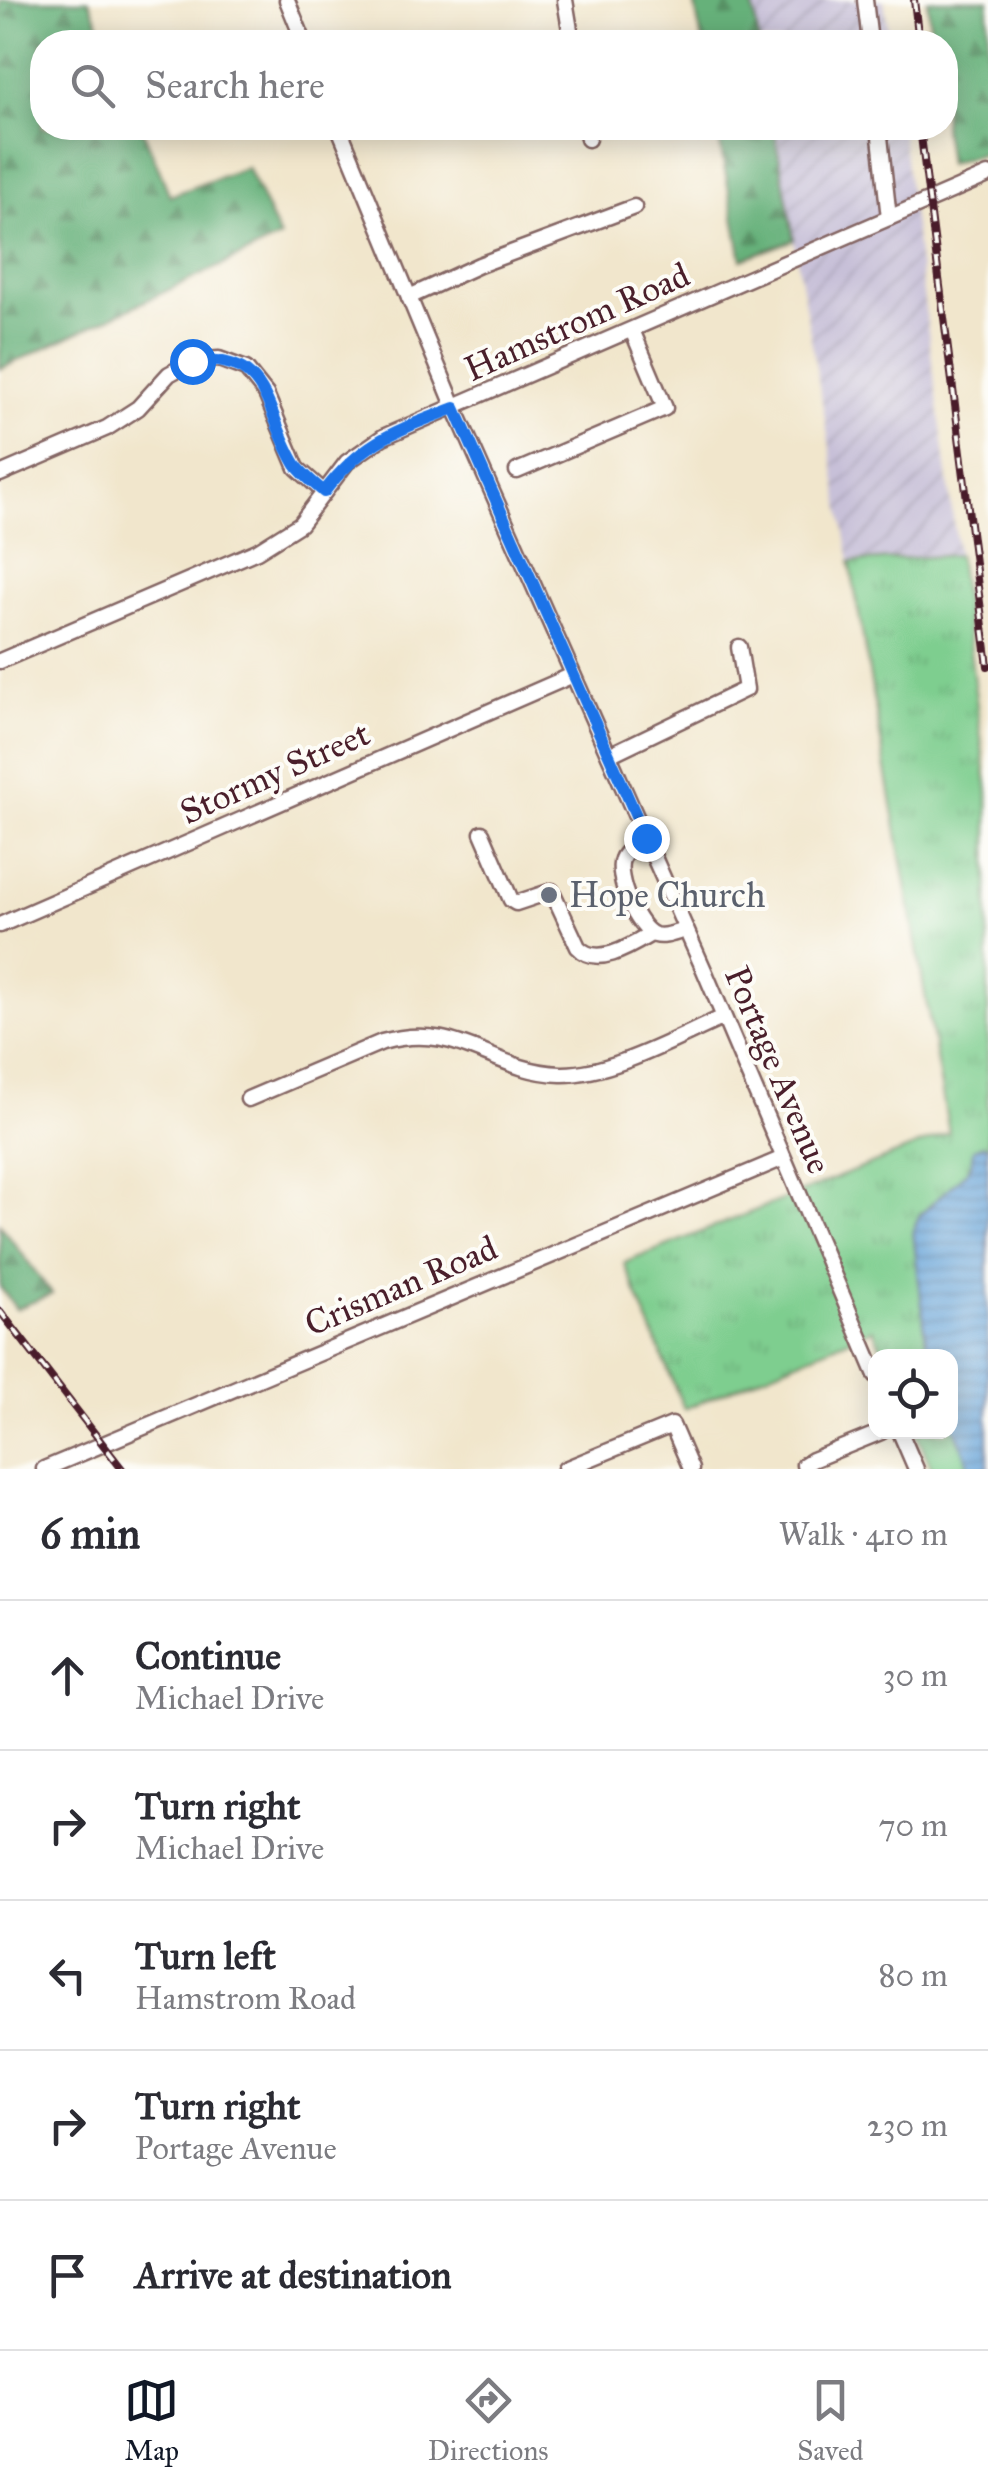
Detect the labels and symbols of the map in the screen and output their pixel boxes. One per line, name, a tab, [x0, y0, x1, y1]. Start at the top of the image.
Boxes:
street label: Hamstrom Road	[458, 253, 697, 391]
route start	[170, 339, 216, 385]
street label: Stormy Street	[174, 712, 376, 834]
route end	[624, 816, 670, 862]
place label: Hope Church	[569, 874, 765, 917]
marker: Hope Church	[538, 884, 560, 906]
street label: Portage Avenue	[715, 960, 841, 1180]
street label: Crisman Road	[298, 1226, 504, 1346]

